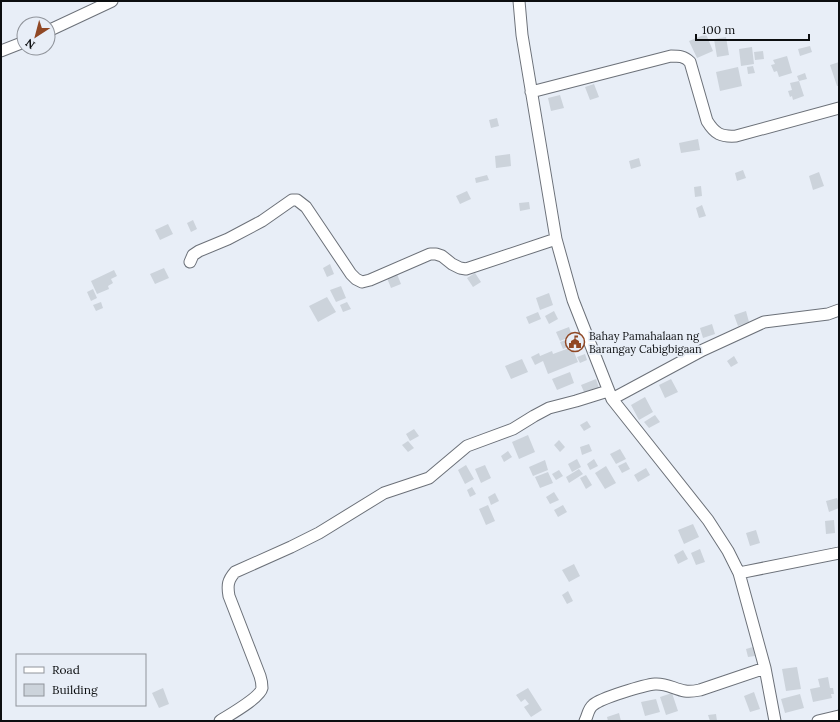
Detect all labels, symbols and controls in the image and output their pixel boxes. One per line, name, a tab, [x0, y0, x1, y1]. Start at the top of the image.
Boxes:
north arrow	[16, 16, 56, 56]
scale bar	[696, 16, 809, 42]
text: 100 m	[702, 22, 735, 37]
text: N	[22, 36, 38, 52]
place label: Bahay Pamahalaan ng Barangay Cabigbigaan	[589, 329, 702, 356]
public building icon: Bahay Pamahalaan ng Barangay Cabigbigaan	[564, 331, 586, 353]
legend	[16, 654, 146, 706]
text: Road	[52, 662, 80, 677]
text: Building	[52, 682, 98, 697]

